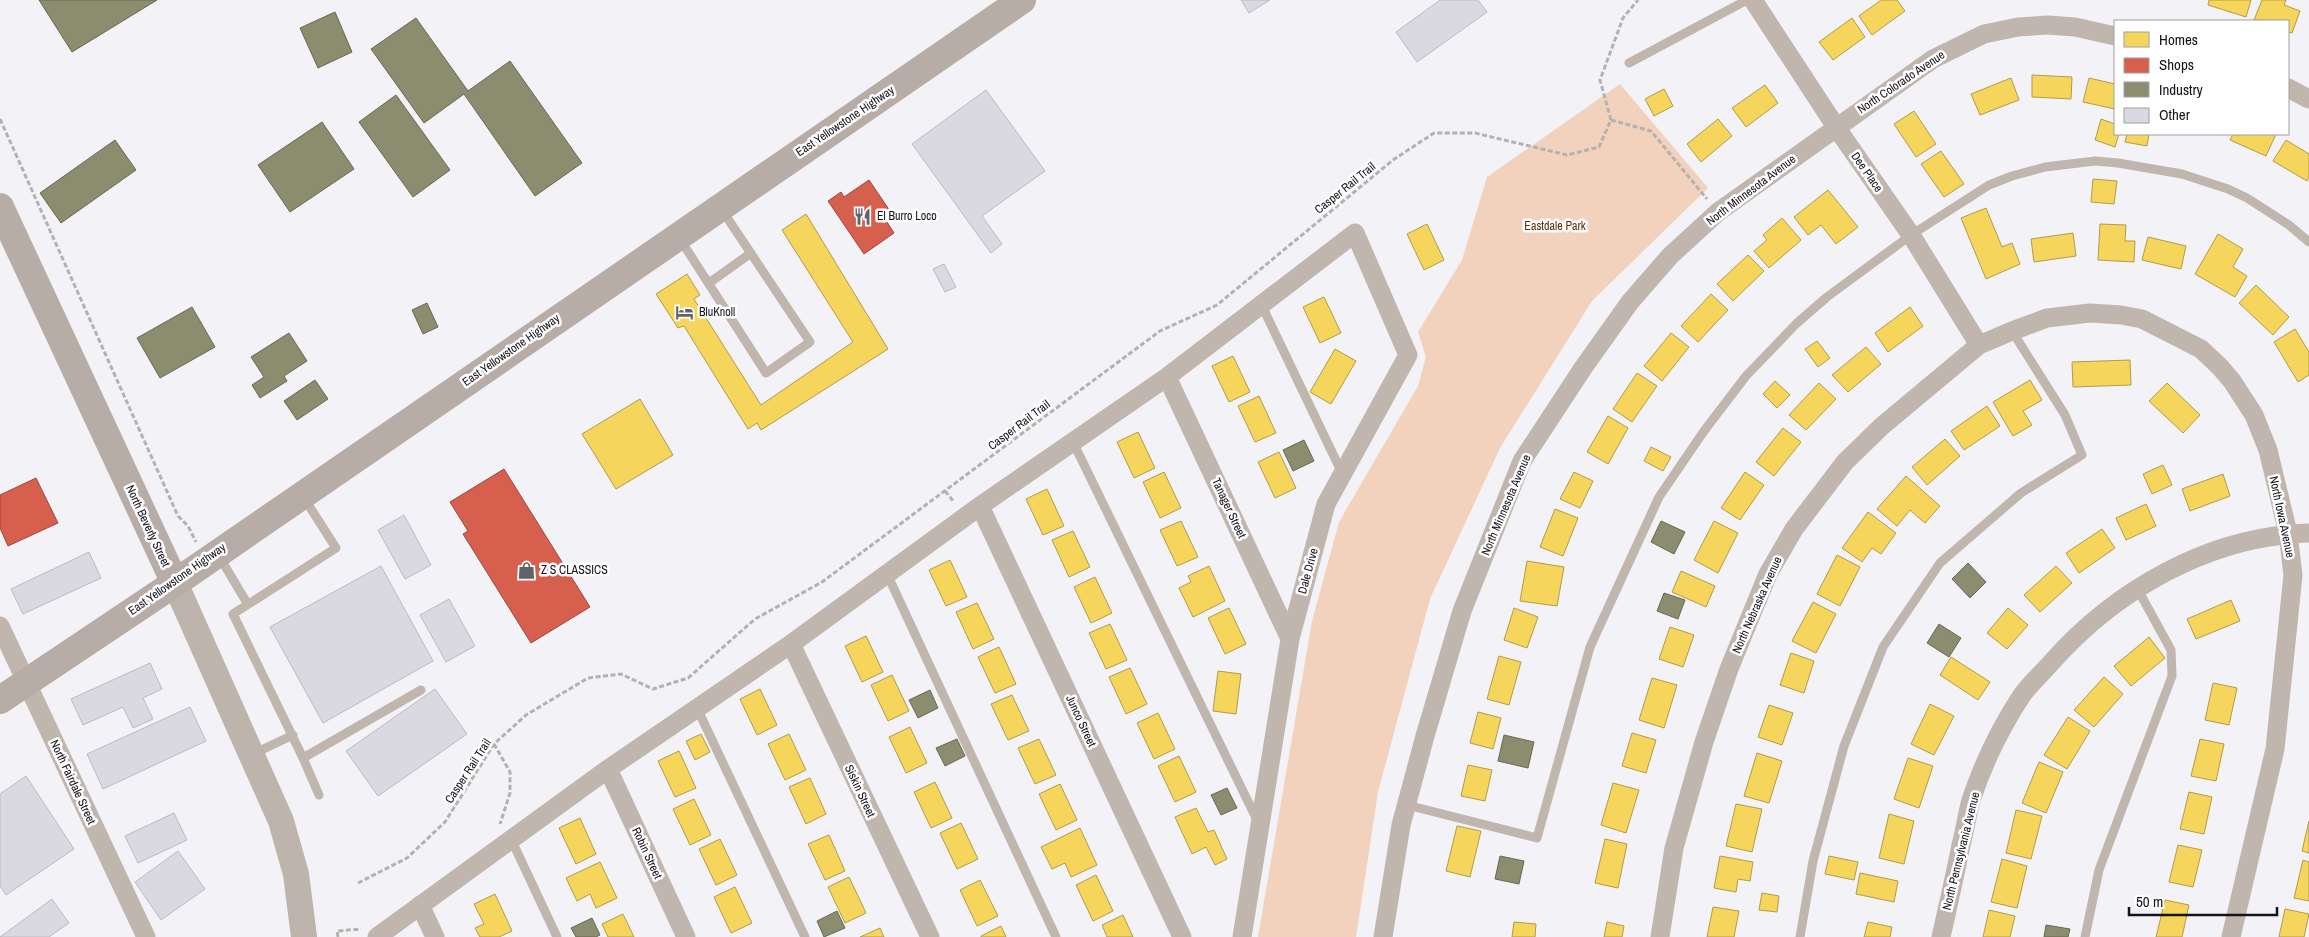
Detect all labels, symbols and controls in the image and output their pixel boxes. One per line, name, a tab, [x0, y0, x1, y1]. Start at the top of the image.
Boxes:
legend	[2114, 20, 2289, 135]
text: Homes	[2159, 29, 2198, 50]
street label: North Colorado Avenue	[1854, 47, 1948, 117]
text: Shops	[2159, 54, 2194, 75]
text: Industry	[2159, 79, 2204, 100]
street label: East Yellowstone Highway	[793, 82, 897, 160]
text: Other	[2159, 104, 2190, 125]
street label: Dee Place	[1847, 149, 1887, 195]
street label: North Minnesota Avenue	[1703, 151, 1799, 229]
street label: Casper Rail Trail	[1311, 159, 1379, 217]
restaurant icon: El Burro Loco	[853, 206, 873, 226]
place label: El Burro Loco	[877, 208, 937, 224]
park label: Eastdale Park	[1524, 218, 1586, 234]
hotel icon: BluKnoll	[675, 302, 695, 322]
place label: BluKnoll	[699, 304, 735, 320]
street label: East Yellowstone Highway	[459, 310, 563, 390]
street label: Casper Rail Trail	[985, 396, 1053, 454]
street label: North Minnesota Avenue	[1478, 452, 1534, 558]
street label: Tanager Street	[1208, 475, 1250, 541]
street label: North Iowa Avenue	[2266, 475, 2298, 559]
street label: North Beverly Street	[122, 482, 174, 570]
street label: East Yellowstone Highway	[125, 539, 229, 619]
street label: Dale Drive	[1294, 546, 1322, 596]
street label: North Nebraska Avenue	[1728, 554, 1786, 656]
shop icon: Z S CLASSICS	[517, 560, 537, 580]
place label: Z S CLASSICS	[541, 562, 608, 578]
street label: Junco Street	[1062, 693, 1100, 750]
street label: Casper Rail Trail	[441, 736, 495, 806]
street label: North Fairdale Street	[46, 737, 100, 827]
street label: Siskin Street	[841, 762, 879, 820]
street label: North Pennsylvania Avenue	[1939, 790, 1983, 912]
street label: Robin Street	[628, 825, 666, 882]
scale bar	[2129, 884, 2276, 916]
text: 50 m	[2136, 891, 2163, 912]

